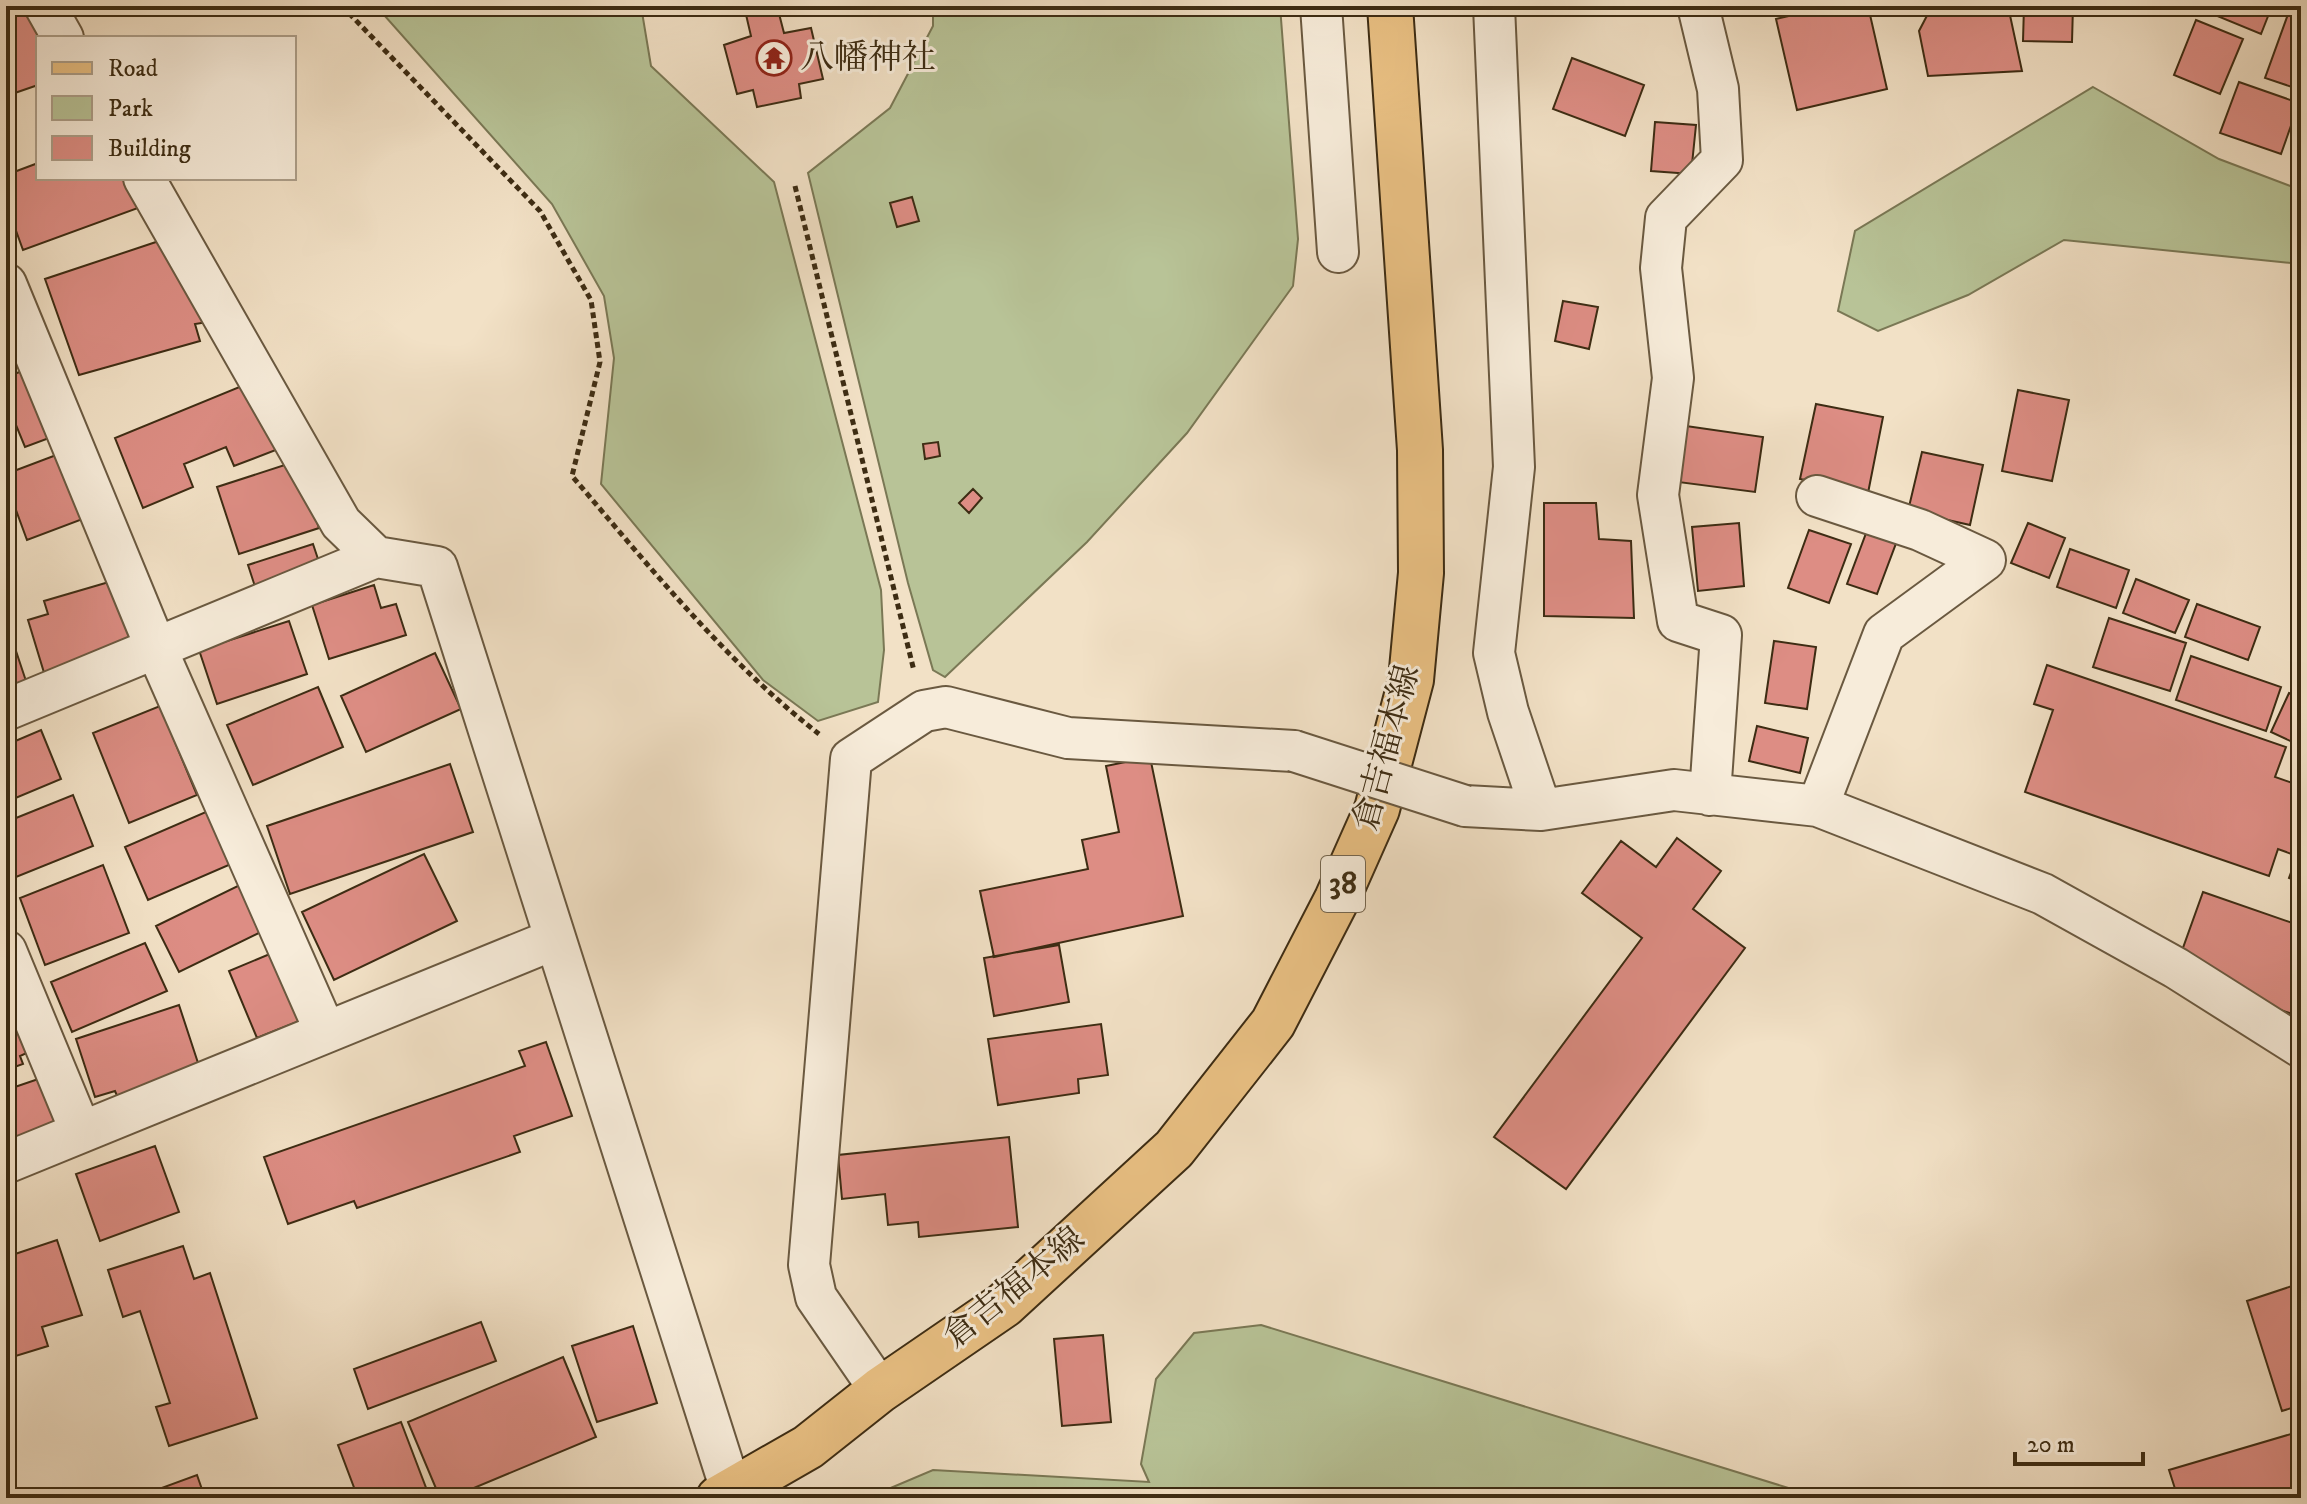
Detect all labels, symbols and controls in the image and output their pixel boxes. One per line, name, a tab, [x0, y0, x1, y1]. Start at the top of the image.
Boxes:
legend	[36, 36, 296, 180]
place label: 八幡神社	[800, 37, 936, 79]
temple icon: 八幡神社	[755, 39, 793, 77]
text: Road	[108, 54, 158, 84]
text: Park	[108, 94, 153, 124]
text: Building	[108, 134, 191, 164]
street label: 倉吉福本線	[1345, 660, 1429, 836]
road number: 38	[1321, 856, 1365, 912]
street label: 倉吉福本線	[935, 1218, 1093, 1358]
scale bar	[2015, 1416, 2143, 1466]
text: 20 m	[2027, 1430, 2075, 1460]

